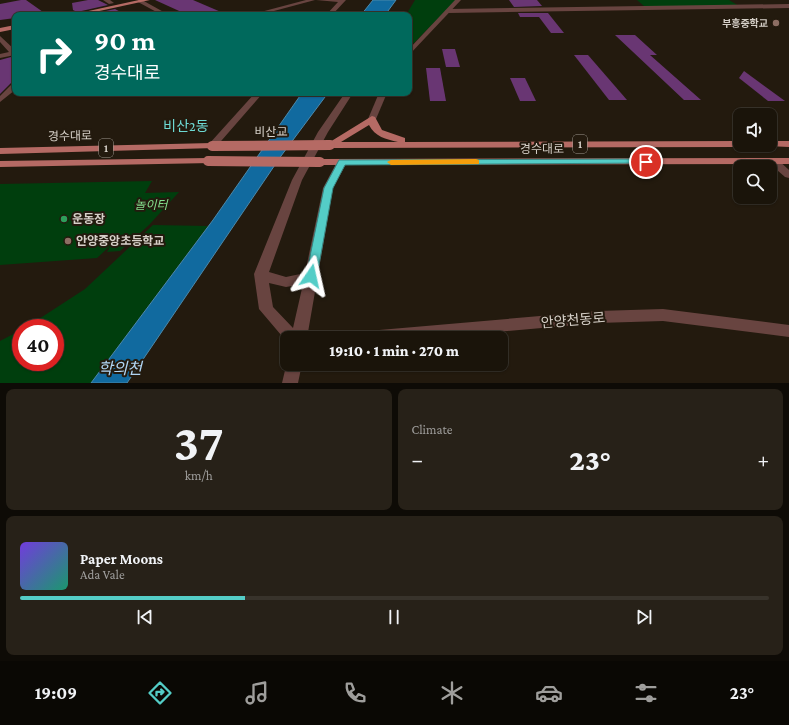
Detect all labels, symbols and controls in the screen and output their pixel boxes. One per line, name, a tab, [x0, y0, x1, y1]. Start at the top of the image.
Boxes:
place label: 부흥중학교	[722, 17, 768, 29]
marker: 부흥중학교	[771, 18, 781, 28]
text: 90 m	[94, 25, 155, 56]
icon: right	[28, 28, 80, 80]
text: 경수대로	[94, 63, 160, 83]
map controls	[733, 108, 777, 204]
button: sound	[733, 108, 777, 152]
district label: 비산2동	[163, 118, 209, 134]
street label: 비산교	[254, 125, 288, 139]
street label: 경수대로	[48, 129, 92, 143]
road number: 1	[573, 135, 587, 153]
road number: 1	[99, 139, 113, 157]
street label: 경수대로	[520, 142, 564, 156]
pin	[629, 145, 663, 179]
icon: arrive	[635, 151, 657, 173]
button: search	[733, 160, 777, 204]
park label: 놀이터	[134, 198, 170, 212]
place label: 운동장	[72, 212, 105, 226]
marker: 운동장	[59, 214, 69, 224]
place label: 안양중앙초등학교	[76, 234, 164, 248]
marker: 안양중앙초등학교	[63, 236, 73, 246]
position arrow	[290, 255, 332, 297]
street label: 안양천동로	[540, 309, 606, 331]
speed limit sign: 40	[12, 319, 64, 371]
text: 19:10 · 1 min · 270 m	[329, 343, 459, 359]
water label: 학의천	[98, 360, 144, 377]
text: 37	[174, 413, 224, 471]
text: Climate	[412, 422, 452, 437]
text: 23°	[569, 443, 611, 476]
text: −	[412, 447, 423, 472]
text: +	[757, 447, 769, 472]
text: km/h	[185, 468, 213, 483]
text: Paper Moons	[80, 551, 163, 567]
text: Ada Vale	[80, 567, 125, 582]
icon: previous	[134, 606, 156, 628]
icon: pause	[383, 606, 405, 628]
icon: next	[633, 606, 655, 628]
icon: directions	[146, 679, 174, 707]
icon: music	[243, 679, 271, 707]
icon: phone	[341, 679, 369, 707]
icon: climate	[438, 679, 466, 707]
icon: car	[535, 679, 563, 707]
icon: filters	[632, 679, 660, 707]
text: 19:09	[35, 683, 77, 703]
text: 23°	[730, 683, 754, 703]

